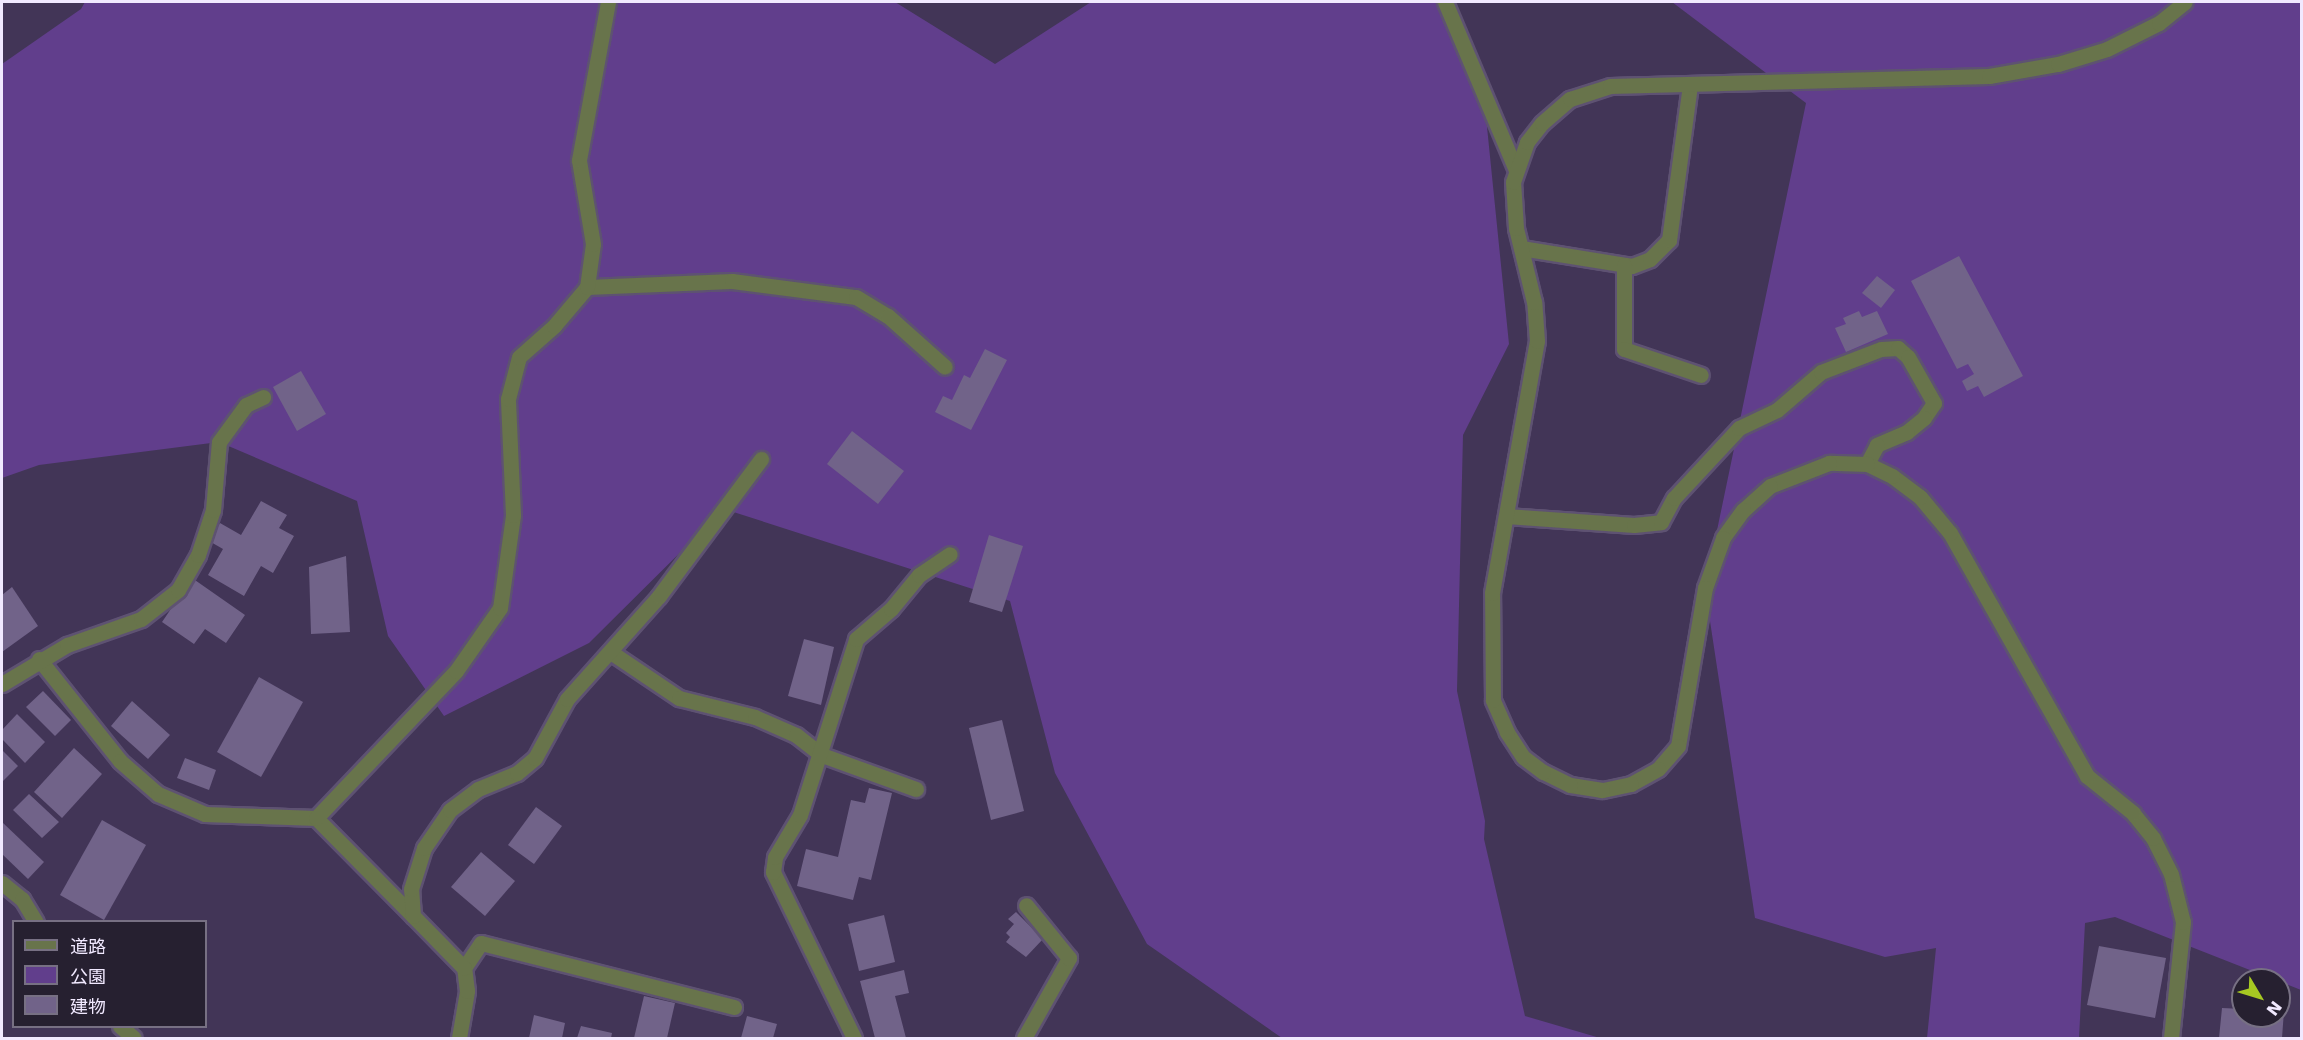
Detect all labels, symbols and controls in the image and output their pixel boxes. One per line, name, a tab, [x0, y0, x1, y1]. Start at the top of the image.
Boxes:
legend	[12, 920, 207, 1028]
text: 道路	[70, 936, 106, 957]
text: 公園	[70, 966, 106, 987]
north arrow	[2231, 968, 2291, 1028]
text: 建物	[70, 996, 106, 1017]
text: N	[2262, 997, 2286, 1019]

